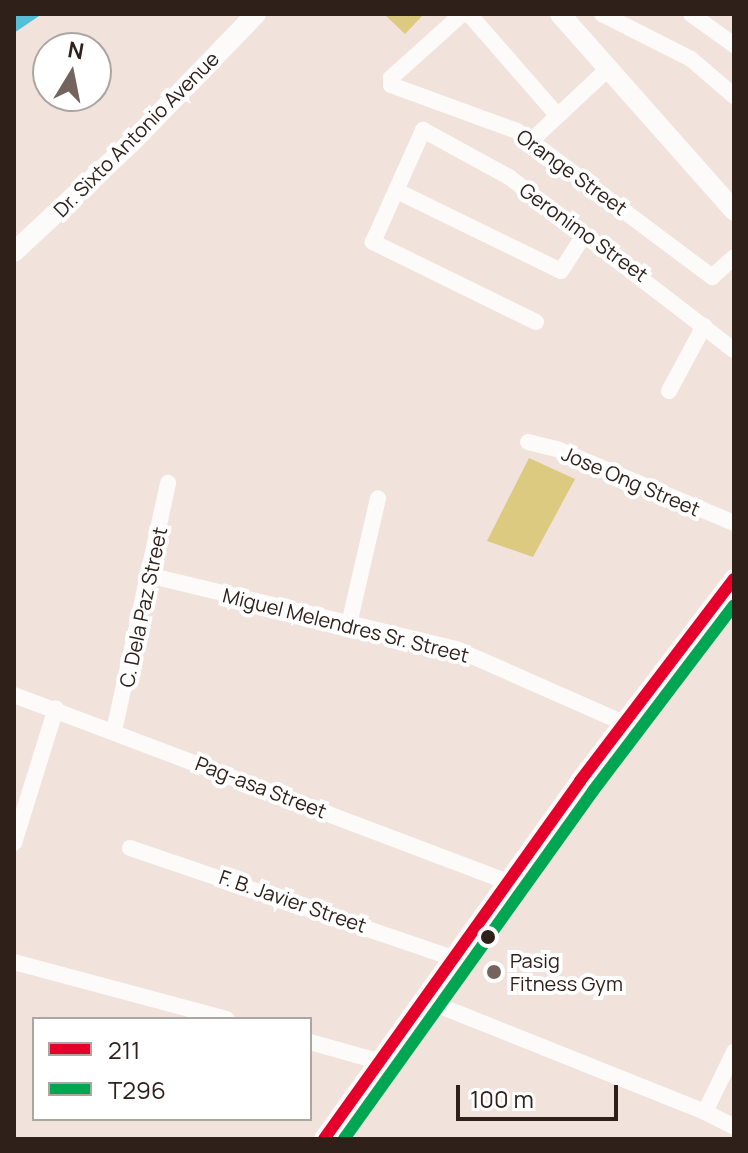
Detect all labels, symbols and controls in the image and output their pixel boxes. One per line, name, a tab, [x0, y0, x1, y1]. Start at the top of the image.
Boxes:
north arrow	[32, 32, 112, 112]
text: N	[65, 34, 86, 66]
street label: Dr. Sixto Antonio Avenue	[48, 46, 224, 222]
street label: Orange Street	[512, 124, 632, 220]
street label: Geronimo Street	[515, 177, 653, 287]
street label: Jose Ong Street	[558, 441, 704, 521]
street label: C. Dela Paz Street	[114, 525, 172, 689]
street label: Miguel Melendres Sr. Street	[220, 583, 472, 667]
street label: Pag-asa Street	[192, 751, 330, 823]
street label: F. B. Javier Street	[216, 865, 370, 937]
unlabelled marker	[480, 929, 496, 945]
place label: Pasig Fitness Gym	[510, 948, 623, 995]
marker: Pasig Fitness Gym	[485, 963, 503, 981]
legend	[32, 1017, 312, 1121]
text: 211	[108, 1033, 140, 1066]
scale bar	[460, 1069, 622, 1119]
text: T296	[108, 1073, 166, 1106]
text: 100 m	[470, 1082, 534, 1115]

